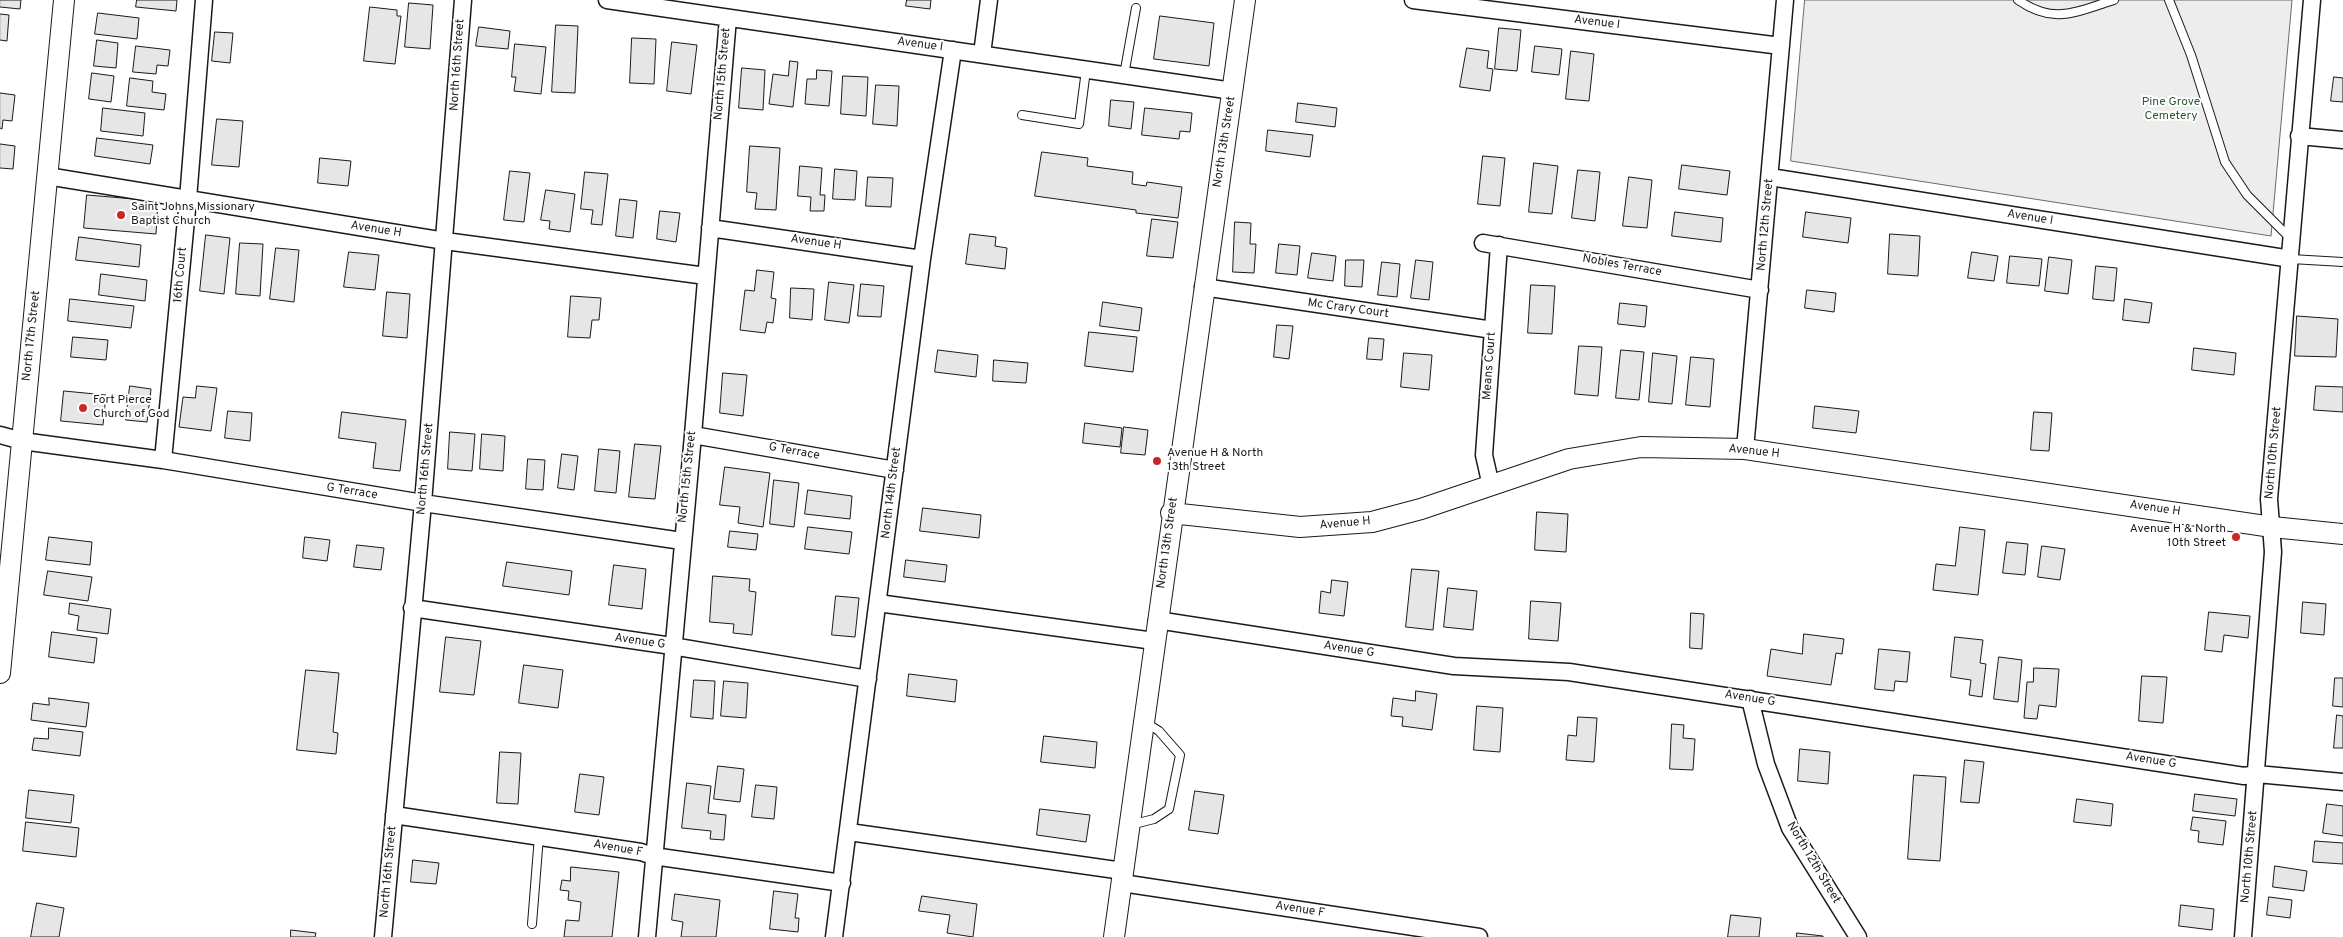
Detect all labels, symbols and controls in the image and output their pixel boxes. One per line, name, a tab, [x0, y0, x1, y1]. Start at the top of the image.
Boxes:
street label: Avenue I	[1573, 13, 1621, 33]
street label: North 16th Street	[448, 18, 468, 112]
street label: North 15th Street	[712, 27, 734, 121]
street label: Avenue I	[896, 35, 944, 55]
street label: North 13th Street	[1211, 95, 1239, 189]
park label: Pine Grove Cemetery	[2142, 96, 2200, 124]
street label: North 12th Street	[1755, 178, 1777, 272]
place label: Saint Johns Missionary Baptist Church	[131, 201, 255, 229]
street label: Avenue I	[2006, 207, 2054, 229]
marker: Saint Johns Missionary Baptist Church	[115, 209, 127, 221]
street label: Avenue H	[350, 219, 402, 241]
street label: Avenue H	[790, 232, 842, 254]
street label: 16th Court	[171, 246, 191, 304]
street label: Nobles Terrace	[1581, 252, 1663, 280]
street label: North 17th Street	[20, 290, 44, 382]
street label: Mc Crary Court	[1306, 296, 1390, 322]
street label: Means Court	[1480, 331, 1500, 401]
place label: Fort Pierce Church of God	[93, 394, 170, 422]
marker: Fort Pierce Church of God	[77, 402, 89, 414]
street label: North 10th Street	[2263, 406, 2285, 500]
street label: North 16th Street	[415, 422, 437, 516]
street label: North 15th Street	[676, 430, 700, 524]
street label: G Terrace	[767, 440, 821, 464]
street label: Avenue H	[1728, 442, 1780, 462]
street label: North 14th Street	[879, 446, 905, 540]
place label: Avenue H & North 13th Street	[1167, 447, 1263, 475]
marker: Avenue H & North 13th Street	[1151, 455, 1163, 467]
street label: G Terrace	[325, 481, 379, 503]
street label: North 13th Street	[1154, 496, 1182, 590]
street label: Avenue H	[2129, 498, 2181, 520]
street label: Avenue H	[1319, 515, 1371, 533]
place label: Avenue H & North 10th Street	[2130, 523, 2226, 551]
marker: Avenue H & North 10th Street	[2230, 531, 2242, 543]
street label: Avenue G	[614, 631, 666, 653]
street label: Avenue G	[1323, 639, 1375, 661]
street label: Avenue G	[1724, 688, 1776, 710]
street label: Avenue G	[2125, 750, 2177, 772]
street label: North 10th Street	[2239, 810, 2261, 904]
street label: North 12th Street	[1783, 820, 1843, 906]
street label: North 16th Street	[378, 825, 400, 919]
street label: Avenue F	[592, 838, 644, 860]
street label: Avenue F	[1274, 899, 1326, 921]

